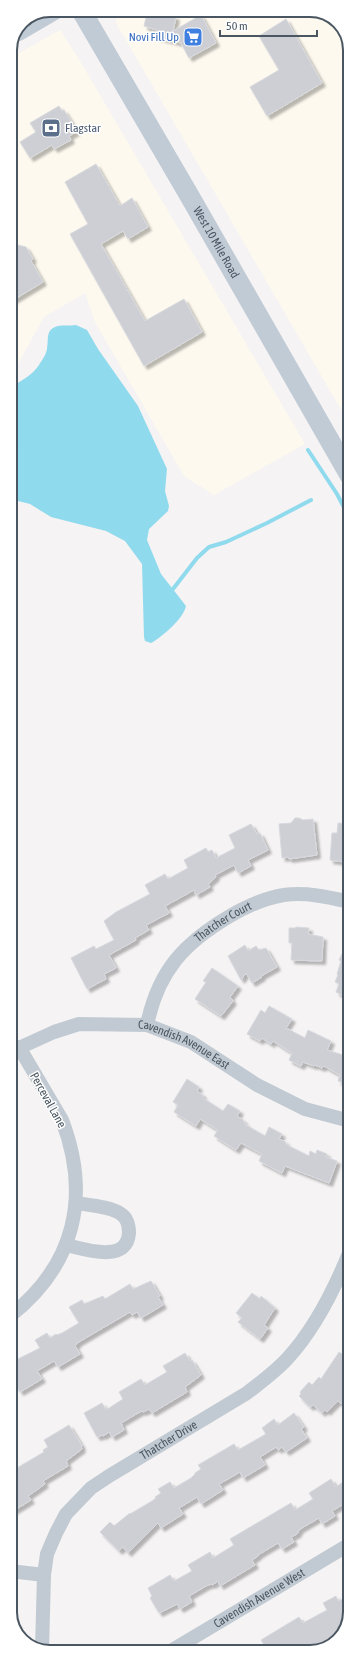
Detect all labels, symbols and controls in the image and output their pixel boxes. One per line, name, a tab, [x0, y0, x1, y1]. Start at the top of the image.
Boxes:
scale bar	[220, 12, 317, 38]
text: 50 m	[226, 19, 248, 33]
supermarket icon: Novi Fill Up	[182, 26, 204, 48]
place label: Novi Fill Up	[129, 30, 179, 44]
bank icon: Flagstar	[40, 117, 62, 139]
place label: Flagstar	[65, 121, 101, 135]
street label: West 10 Mile Road	[190, 204, 242, 281]
street label: Thatcher Court	[192, 899, 254, 945]
street label: Cavendish Avenue East	[138, 1018, 233, 1072]
street label: Perceval Lane	[27, 1070, 69, 1130]
street label: Thatcher Drive	[138, 1418, 200, 1463]
street label: Cavendish Avenue West	[211, 1565, 308, 1631]

